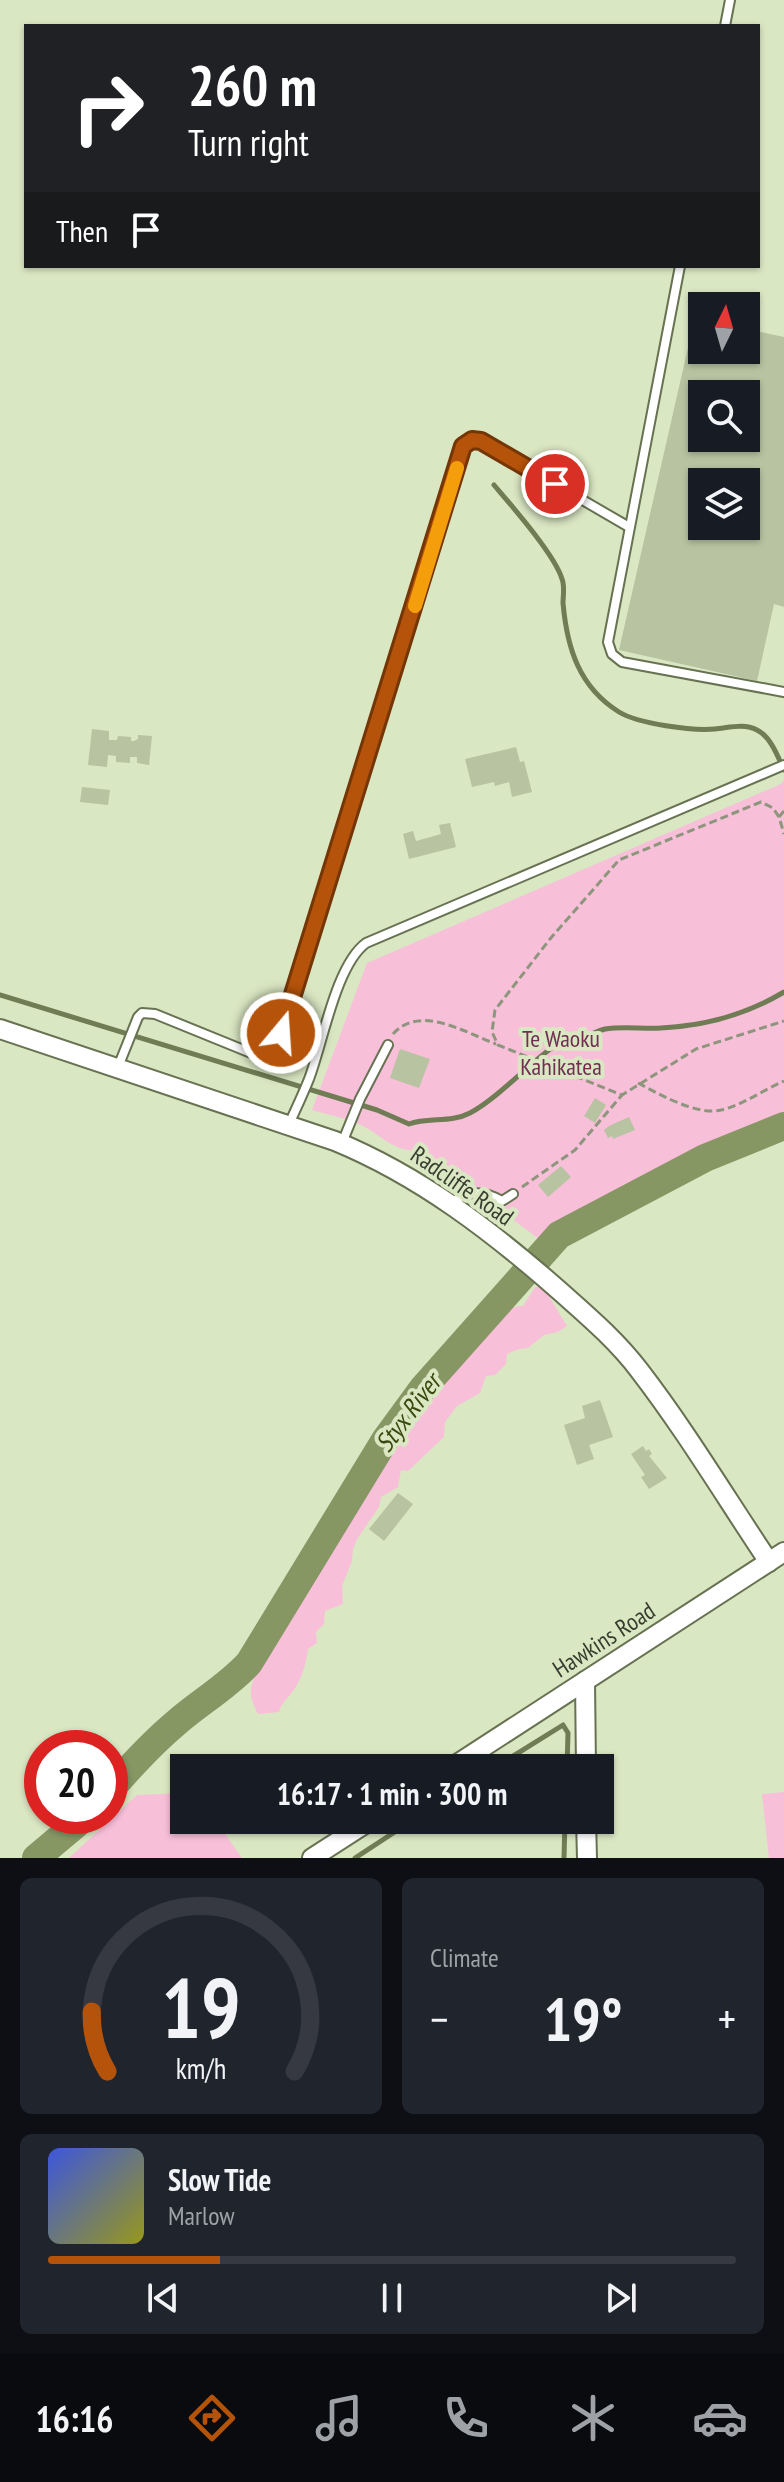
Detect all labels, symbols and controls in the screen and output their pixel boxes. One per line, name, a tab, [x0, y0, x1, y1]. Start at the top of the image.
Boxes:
text: 260 m	[188, 49, 317, 121]
icon: right	[56, 56, 160, 160]
text: Turn right	[188, 119, 309, 166]
icon: arrive	[124, 208, 168, 252]
text: Then	[56, 211, 108, 250]
north arrow	[688, 292, 760, 364]
map controls	[688, 292, 760, 540]
button: search	[688, 380, 760, 452]
pin	[521, 450, 589, 518]
icon: arrive	[533, 462, 577, 506]
button: layers	[688, 468, 760, 540]
position arrow	[239, 991, 323, 1075]
park label: Te Waoku Kahikatea	[520, 1023, 602, 1082]
street label: Radcliffe Road	[405, 1139, 520, 1232]
water label: Styx River	[368, 1364, 450, 1458]
street label: Hawkins Road	[547, 1595, 661, 1684]
speed limit sign: 20	[24, 1730, 128, 1834]
text: 16:17 · 1 min · 300 m	[277, 1774, 507, 1813]
text: Climate	[430, 1941, 499, 1974]
text: 19	[161, 1953, 241, 2061]
text: 19°	[543, 1980, 623, 2058]
text: −	[430, 1990, 448, 2047]
text: +	[718, 1990, 736, 2047]
text: km/h	[176, 2050, 226, 2087]
text: Slow Tide	[168, 2160, 271, 2199]
text: Marlow	[168, 2199, 234, 2232]
icon: previous	[141, 2276, 185, 2320]
icon: pause	[370, 2276, 414, 2320]
icon: next	[599, 2276, 643, 2320]
icon: directions	[184, 2390, 240, 2446]
icon: music	[311, 2390, 367, 2446]
icon: phone	[438, 2390, 494, 2446]
icon: climate	[565, 2390, 621, 2446]
icon: car	[692, 2390, 748, 2446]
text: 16:16	[36, 2395, 113, 2442]

